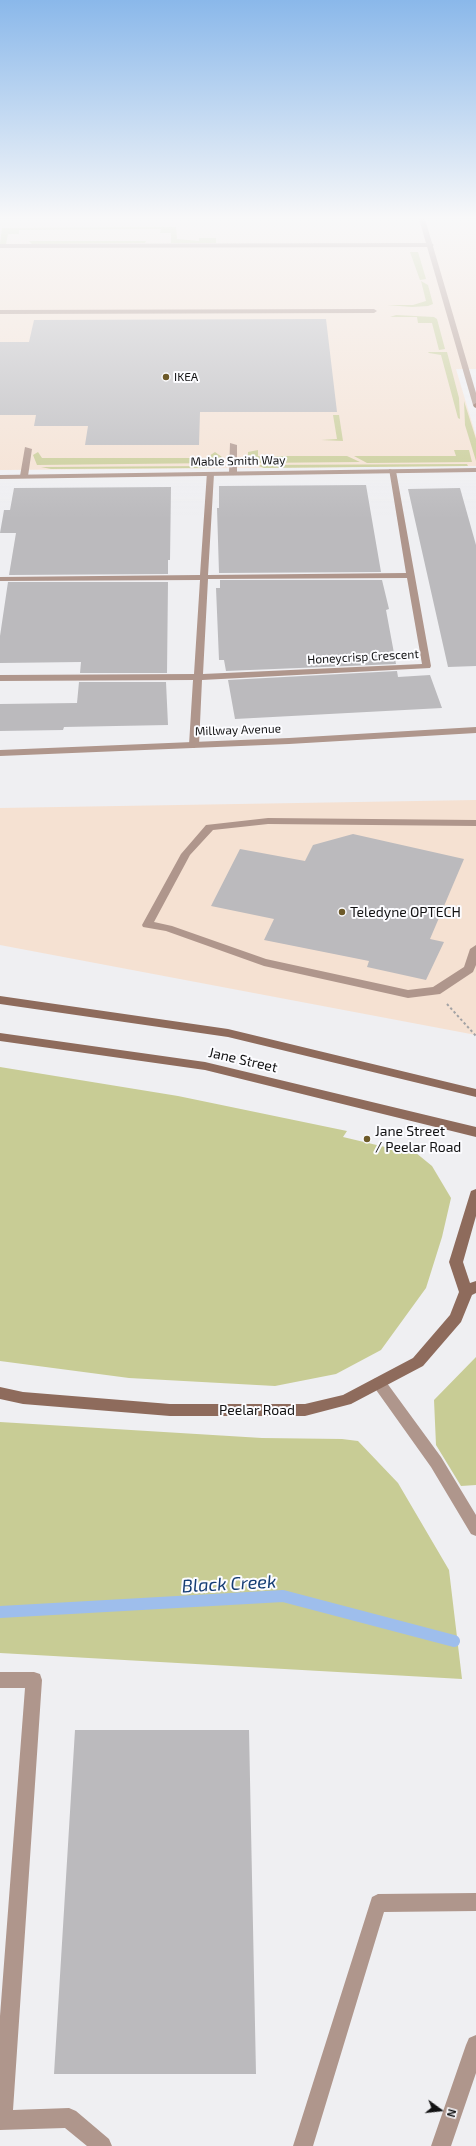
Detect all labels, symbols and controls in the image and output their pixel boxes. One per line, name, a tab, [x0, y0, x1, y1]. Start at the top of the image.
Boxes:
place label: IKEA	[174, 370, 198, 384]
marker: IKEA	[161, 372, 171, 382]
street label: Mable Smith Way	[190, 453, 286, 469]
street label: Honeycrisp Crescent	[307, 647, 419, 667]
street label: Millway Avenue	[195, 721, 281, 739]
place label: Teledyne OPTECH	[350, 904, 461, 920]
marker: Teledyne OPTECH	[337, 907, 347, 917]
street label: Jane Street	[207, 1044, 279, 1076]
place label: Jane Street / Peelar Road	[375, 1123, 461, 1156]
marker: Jane Street / Peelar Road	[362, 1134, 372, 1144]
street label: Peelar Road	[219, 1402, 295, 1418]
water label: Black Creek	[181, 1571, 277, 1597]
north arrow	[420, 2090, 460, 2130]
text: N	[445, 2108, 459, 2119]

